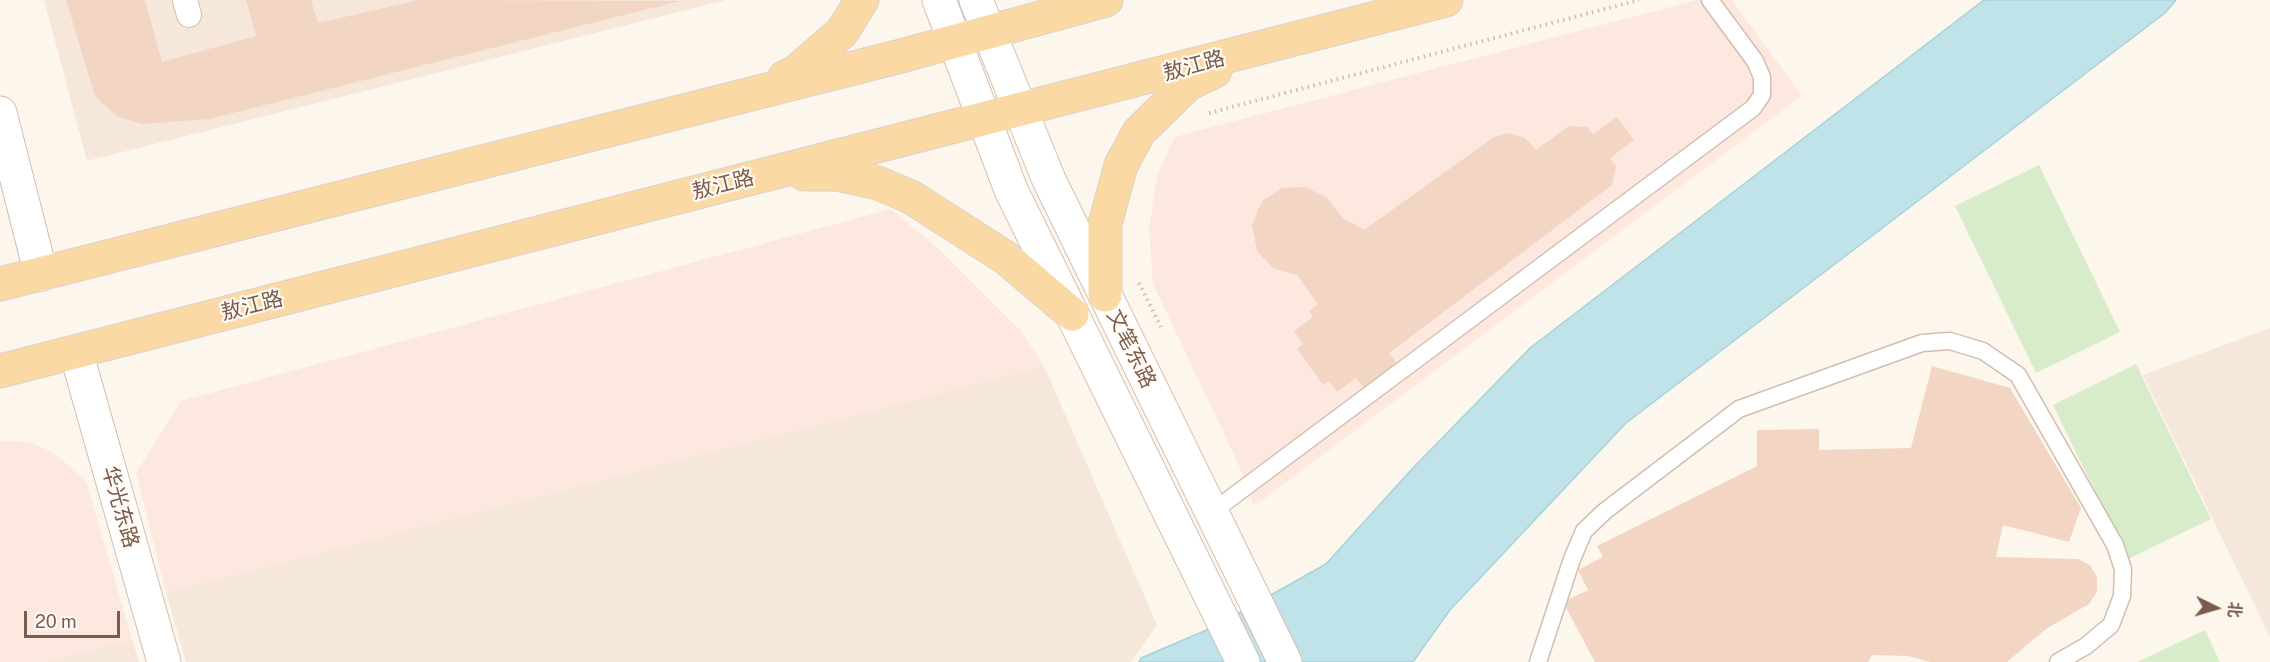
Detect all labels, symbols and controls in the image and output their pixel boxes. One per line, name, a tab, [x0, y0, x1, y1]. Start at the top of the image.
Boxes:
street label: 敖江路	[1160, 46, 1228, 86]
street label: 敖江路	[689, 165, 757, 205]
street label: 敖江路	[218, 286, 286, 326]
street label: 文笔东路	[1101, 306, 1161, 392]
street label: 华光东路	[96, 463, 144, 551]
north arrow	[2186, 578, 2246, 638]
scale bar	[27, 599, 123, 637]
text: 北	[2224, 601, 2245, 618]
text: 20 m	[35, 611, 77, 632]

